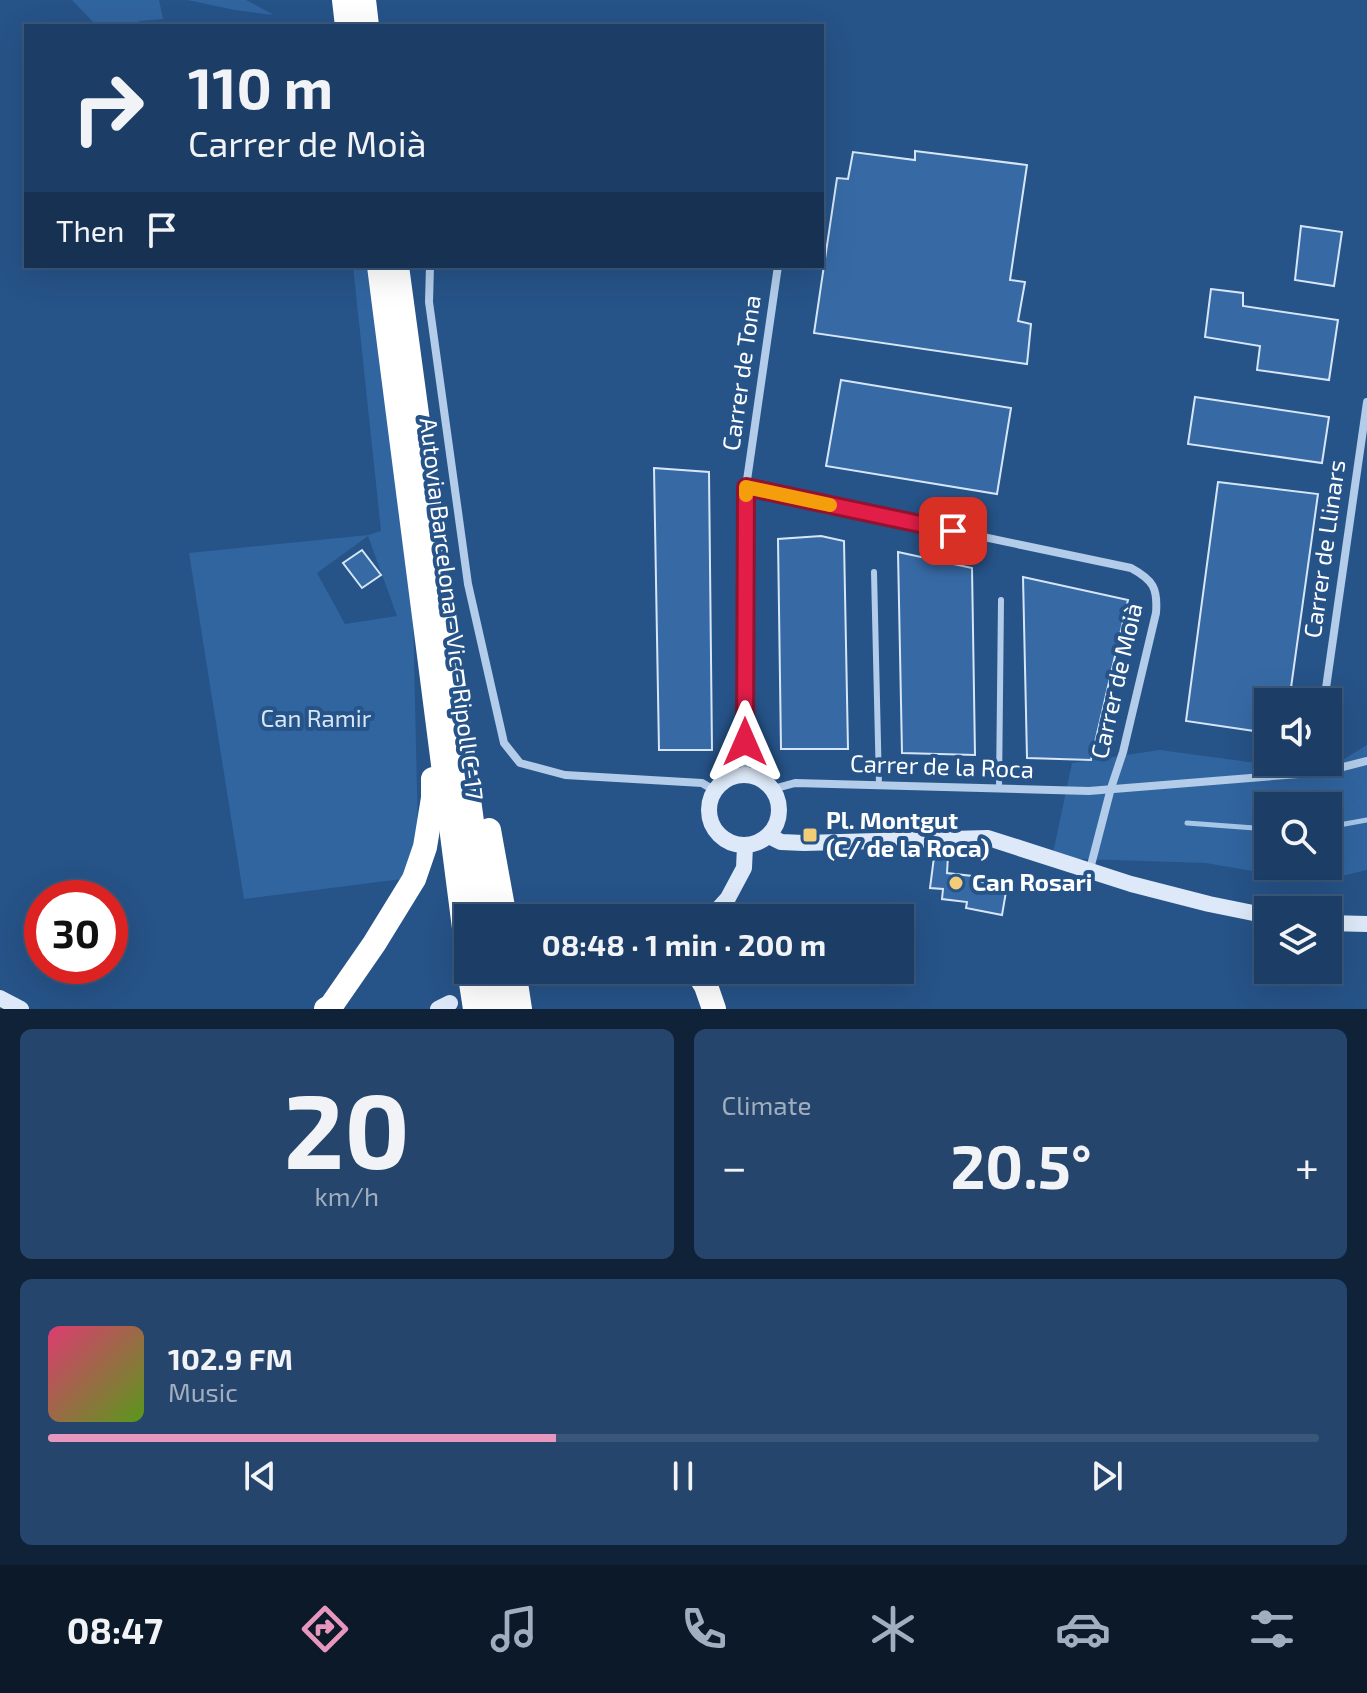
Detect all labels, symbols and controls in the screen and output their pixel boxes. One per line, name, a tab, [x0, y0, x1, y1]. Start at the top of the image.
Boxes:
text: 110 m	[188, 53, 333, 120]
icon: right	[56, 56, 160, 160]
text: Carrer de Moià	[188, 121, 426, 164]
icon: arrive	[140, 208, 184, 252]
text: Then	[56, 212, 124, 248]
street label: Carrer de Tona	[715, 293, 766, 452]
street label: Autovia Barcelona - Vic - Ripoll C-17	[415, 416, 490, 802]
street label: Carrer de Llinars	[1297, 458, 1350, 640]
pin	[919, 497, 987, 565]
icon: arrive	[931, 509, 975, 553]
street label: Carrer de Moià	[1084, 600, 1148, 761]
map controls	[1254, 688, 1342, 984]
button: sound	[1254, 688, 1342, 776]
position arrow	[703, 700, 787, 784]
park label: Can Ramir	[261, 703, 372, 732]
street label: Carrer de la Roca	[850, 748, 1035, 783]
button: search	[1254, 792, 1342, 880]
place label: Pl. Montgut (C/ de la Roca)	[826, 805, 989, 862]
marker: Pl. Montgut (C/ de la Roca)	[801, 826, 819, 844]
place label: Can Rosari	[972, 867, 1092, 896]
marker: Can Rosari	[947, 874, 965, 892]
speed limit sign: 30	[24, 880, 128, 984]
button: layers	[1254, 896, 1342, 984]
text: 08:48 · 1 min · 200 m	[542, 926, 826, 962]
text: 20	[284, 1065, 410, 1190]
text: Climate	[722, 1089, 811, 1120]
text: 20.5°	[950, 1129, 1092, 1201]
text: −	[722, 1139, 747, 1192]
text: +	[1295, 1139, 1319, 1192]
text: km/h	[314, 1180, 379, 1211]
text: 102.9 FM	[168, 1340, 293, 1376]
text: Music	[168, 1376, 238, 1407]
icon: previous	[238, 1454, 282, 1498]
icon: pause	[661, 1454, 705, 1498]
icon: next	[1085, 1454, 1129, 1498]
icon: directions	[297, 1601, 353, 1657]
icon: music	[486, 1601, 542, 1657]
icon: phone	[676, 1601, 732, 1657]
icon: climate	[865, 1601, 921, 1657]
icon: car	[1055, 1601, 1111, 1657]
icon: filters	[1244, 1601, 1300, 1657]
text: 08:47	[67, 1608, 163, 1651]

